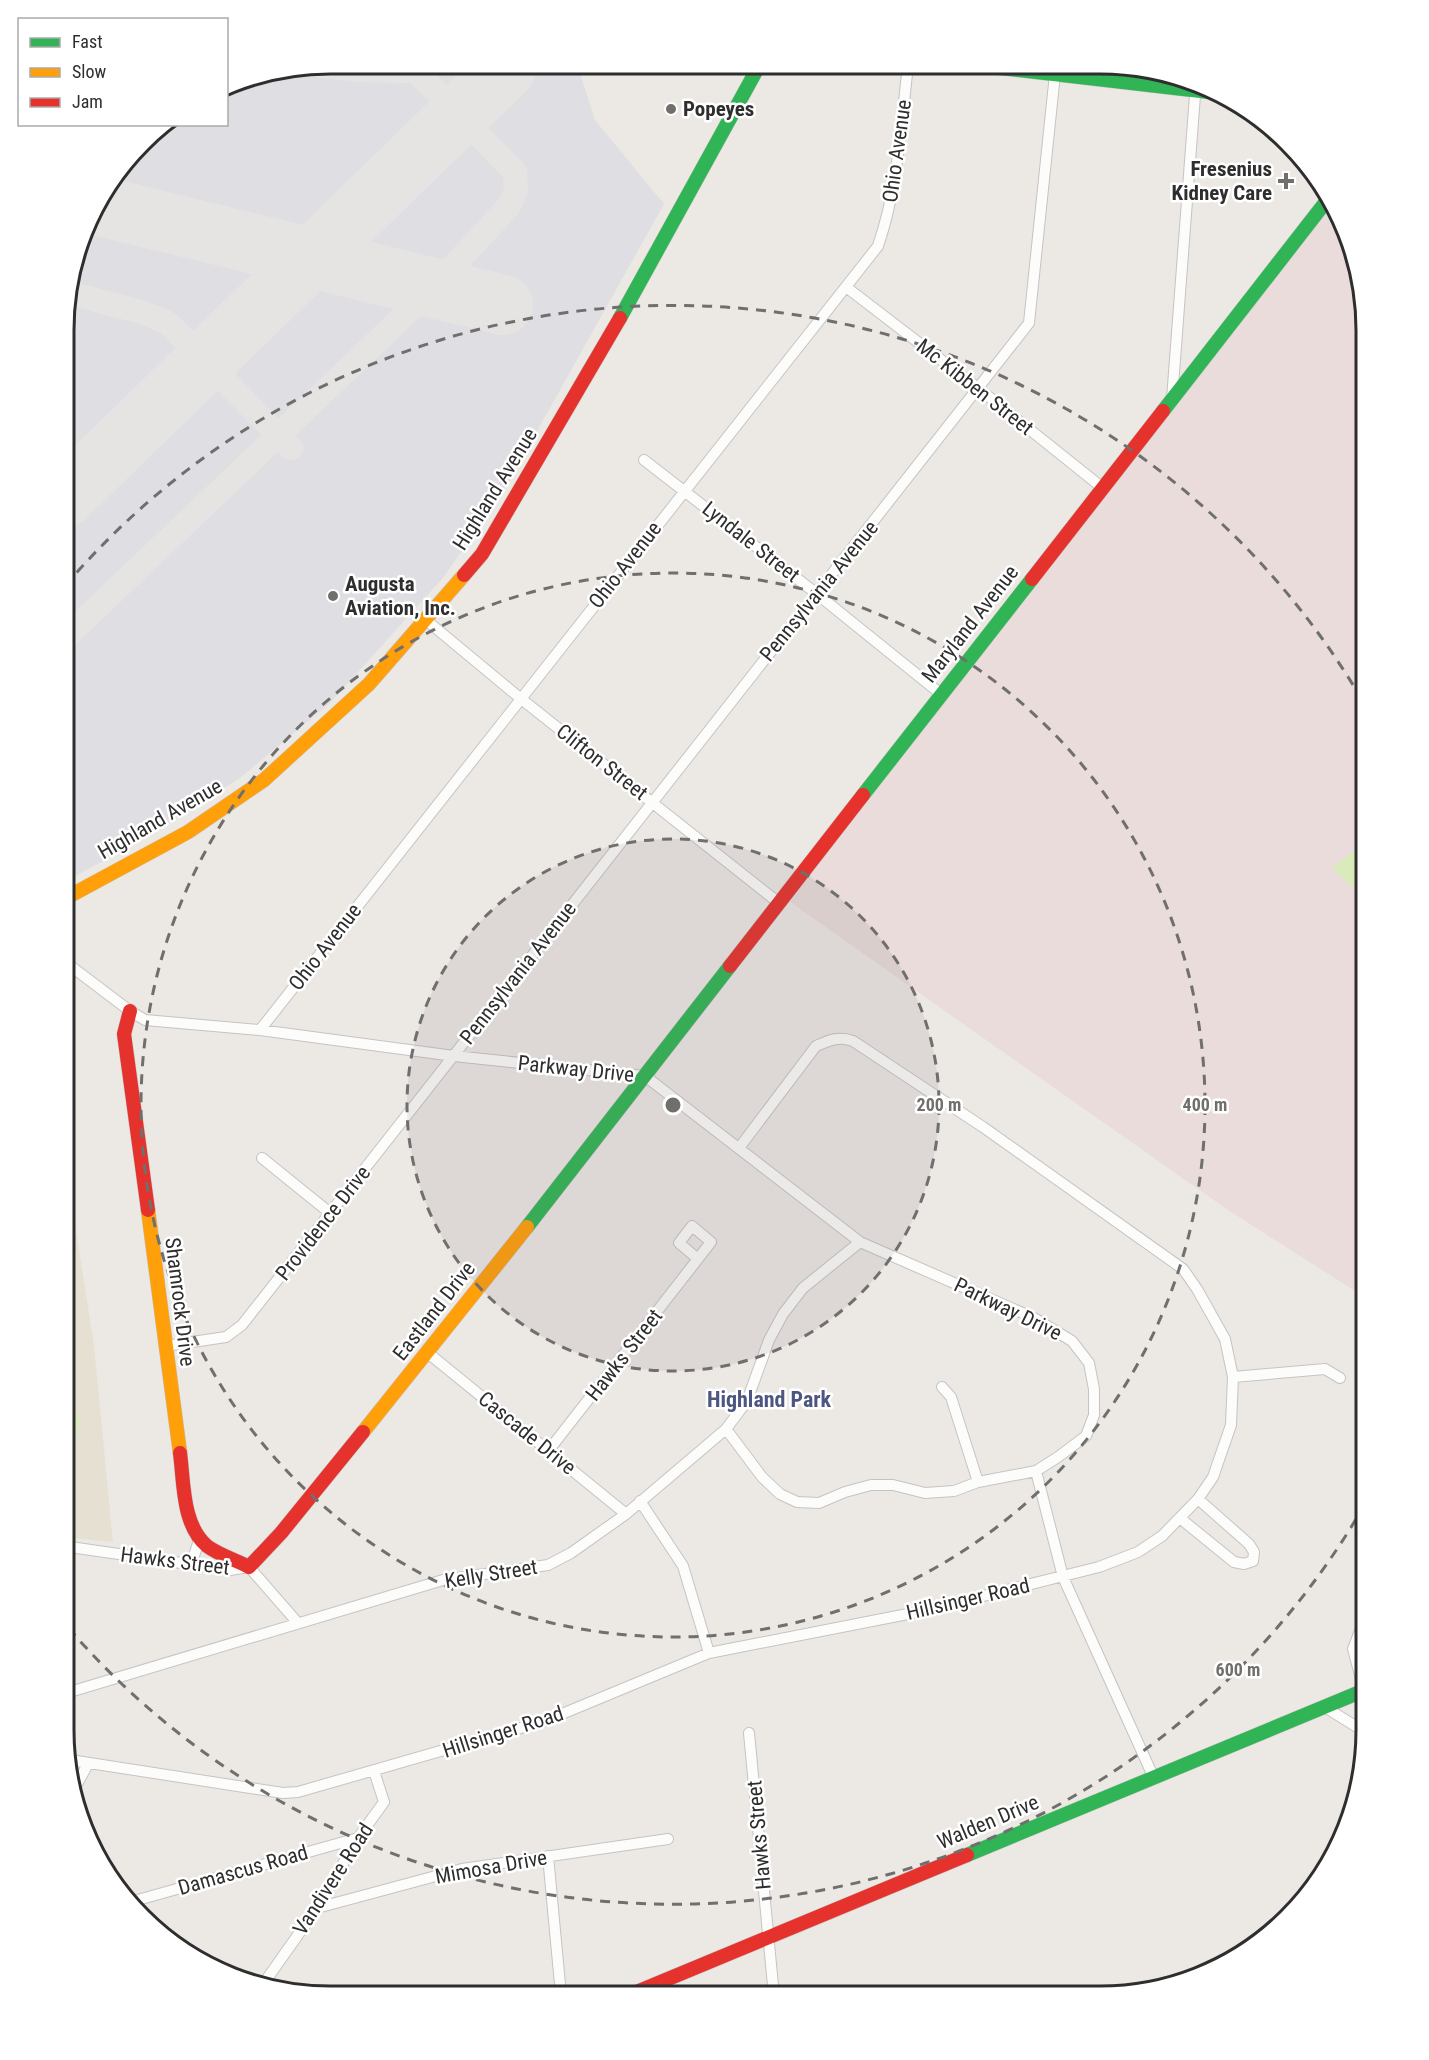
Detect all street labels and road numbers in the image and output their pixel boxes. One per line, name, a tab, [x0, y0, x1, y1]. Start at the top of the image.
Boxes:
street label: Ohio Avenue	[878, 98, 916, 204]
street label: Mc Kibben Street	[912, 334, 1038, 440]
street label: Highland Avenue	[448, 424, 542, 554]
street label: Lyndale Street	[698, 497, 804, 587]
street label: Pennsylvania Avenue	[755, 516, 883, 666]
street label: Ohio Avenue	[584, 517, 666, 613]
street label: Maryland Avenue	[917, 561, 1023, 687]
street label: Clifton Street	[552, 719, 652, 805]
street label: Highland Avenue	[94, 774, 226, 864]
street label: Pennsylvania Avenue	[455, 897, 581, 1049]
street label: Ohio Avenue	[284, 899, 366, 995]
street label: Parkway Drive	[517, 1051, 635, 1087]
street label: Providence Drive	[271, 1161, 375, 1285]
street label: Shamrock Drive	[160, 1236, 200, 1368]
street label: Eastland Drive	[388, 1257, 480, 1365]
street label: Parkway Drive	[950, 1273, 1066, 1345]
street label: Hawks Street	[581, 1304, 667, 1406]
street label: Cascade Drive	[473, 1386, 581, 1480]
street label: Hawks Street	[119, 1542, 231, 1580]
street label: Kelly Street	[443, 1555, 539, 1593]
street label: Hillsinger Road	[904, 1573, 1032, 1625]
street label: Hillsinger Road	[440, 1701, 566, 1763]
street label: Hawks Street	[742, 1779, 776, 1891]
street label: Walden Drive	[934, 1790, 1042, 1854]
street label: Vandivere Road	[288, 1819, 378, 1939]
street label: Damascus Road	[175, 1840, 311, 1900]
street label: Mimosa Drive	[433, 1845, 549, 1889]

